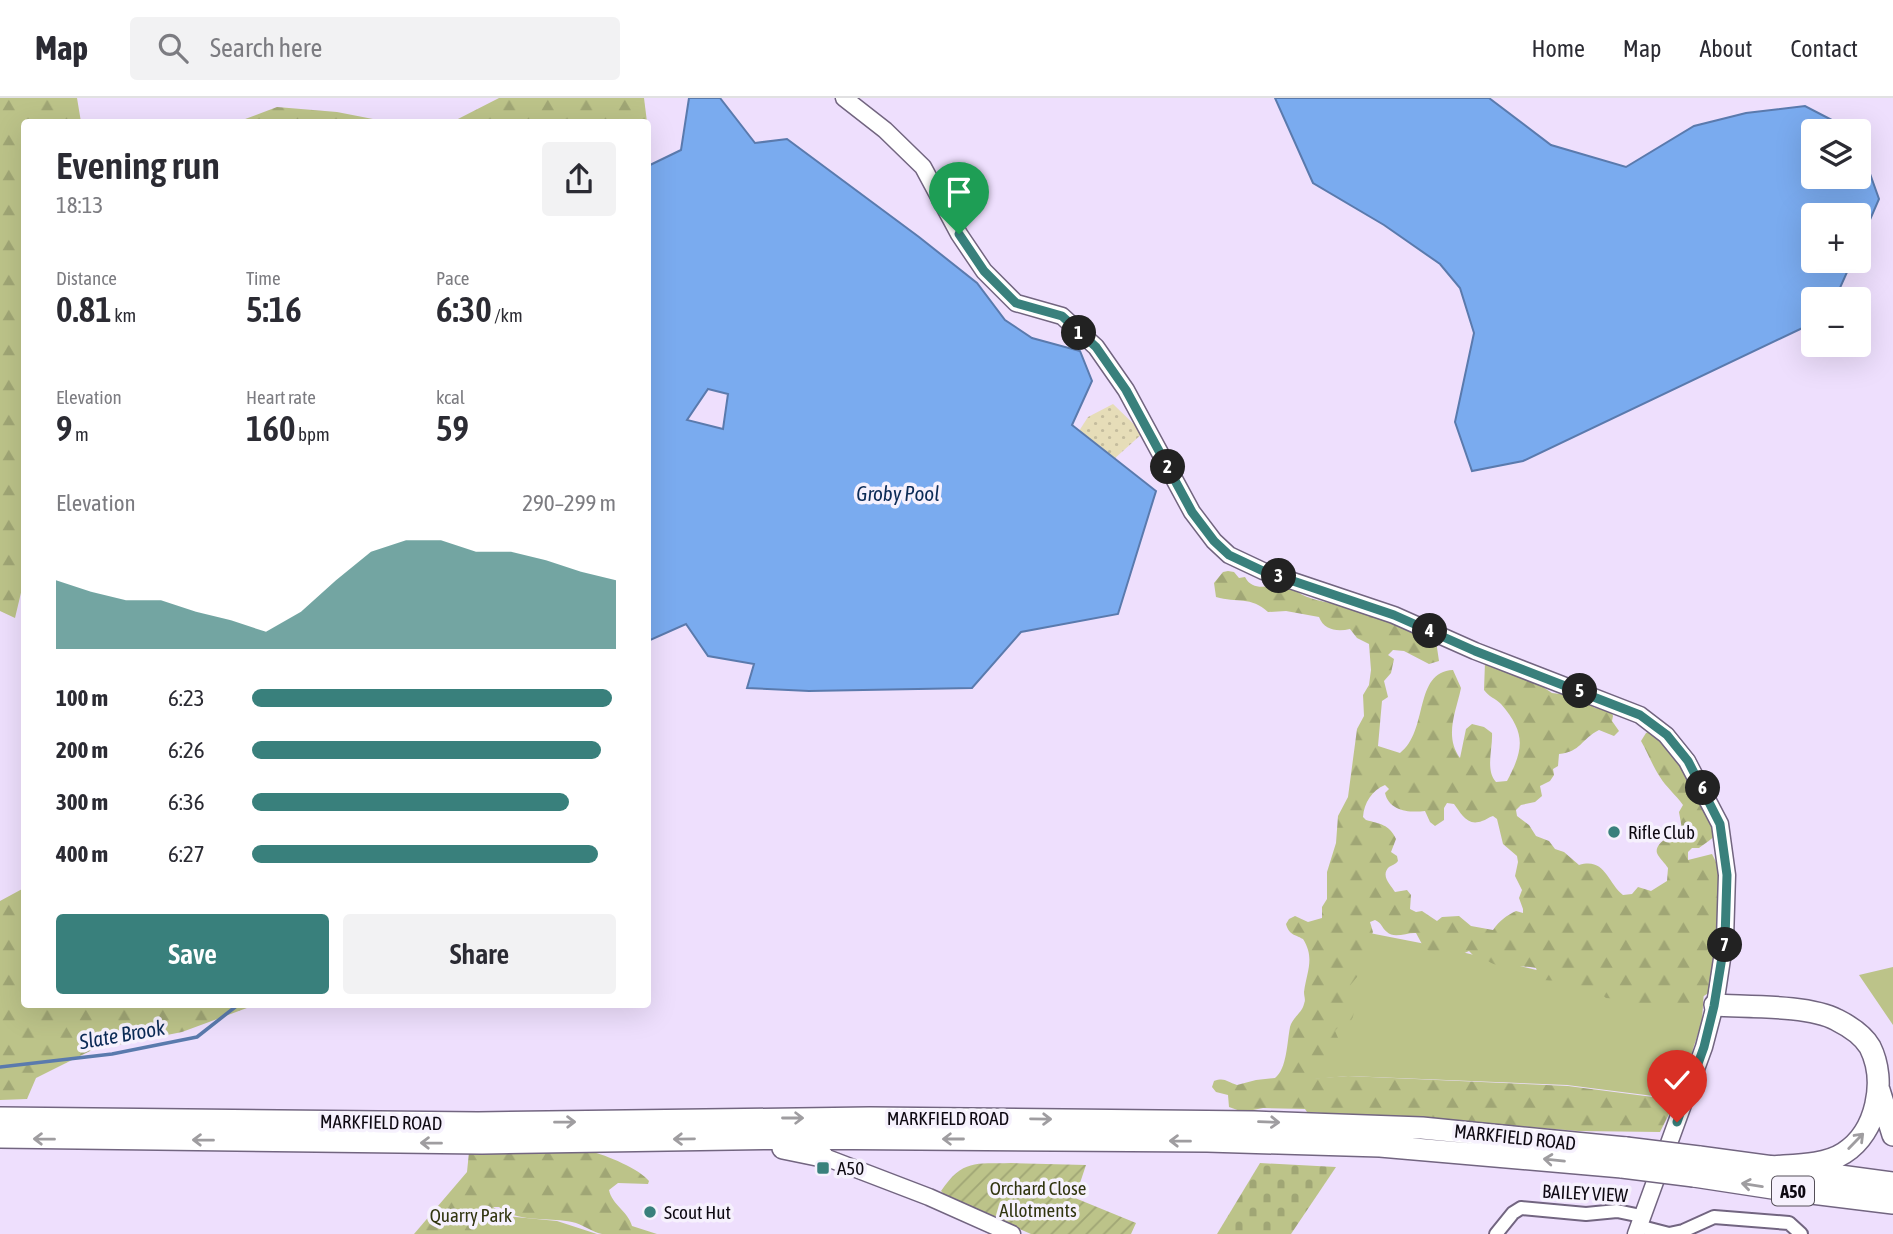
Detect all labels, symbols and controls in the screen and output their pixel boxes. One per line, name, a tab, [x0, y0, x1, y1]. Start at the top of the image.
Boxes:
search box	[130, 17, 620, 80]
text: Map	[35, 29, 88, 67]
icon: search	[154, 29, 192, 67]
text: Search here	[210, 33, 322, 63]
text: Home	[1531, 35, 1585, 62]
text: Map	[1623, 35, 1661, 62]
text: About	[1699, 35, 1752, 62]
text: Contact	[1790, 35, 1858, 62]
map controls	[1801, 119, 1871, 357]
button: layers	[1801, 119, 1871, 189]
button: share	[542, 142, 616, 216]
text: Evening run	[56, 144, 220, 187]
pin	[929, 162, 989, 234]
icon: arrive	[940, 173, 978, 211]
text: 18:13	[56, 192, 103, 218]
button: +	[1801, 203, 1871, 273]
text: Distance	[56, 267, 117, 289]
text: Time	[246, 267, 281, 289]
text: Pace	[436, 267, 469, 289]
button: −	[1801, 287, 1871, 357]
text: 0.81	[56, 289, 112, 329]
text: 5:16	[246, 289, 302, 329]
text: 6:30	[436, 289, 492, 329]
text: km	[112, 304, 136, 326]
text: /km	[492, 304, 523, 326]
pin: 1	[1062, 316, 1096, 350]
text: 1	[1074, 321, 1083, 343]
text: Elevation	[56, 386, 122, 408]
text: Heart rate	[246, 386, 316, 408]
text: kcal	[436, 386, 465, 408]
text: 9	[56, 408, 72, 448]
text: 160	[246, 408, 295, 448]
text: 59	[436, 408, 469, 448]
text: m	[72, 423, 89, 445]
text: bpm	[295, 423, 330, 445]
pin: 2	[1150, 450, 1186, 484]
text: 2	[1163, 455, 1172, 477]
water label: Groby Pool	[856, 481, 940, 505]
text: Elevation	[56, 490, 136, 516]
text: 290–299 m	[522, 490, 616, 516]
pin: 3	[1262, 559, 1296, 594]
text: 3	[1274, 564, 1283, 586]
pin: 4	[1412, 614, 1448, 648]
text: 4	[1425, 619, 1434, 641]
pin: 5	[1562, 674, 1598, 708]
text: 5	[1575, 679, 1584, 701]
text: 100 m	[56, 685, 108, 711]
text: 6:23	[168, 685, 205, 711]
text: 200 m	[56, 737, 108, 763]
text: 6:26	[168, 737, 205, 763]
pin: 6	[1686, 770, 1720, 806]
text: 6	[1698, 776, 1707, 798]
text: 300 m	[56, 789, 108, 815]
text: 6:36	[168, 789, 205, 815]
place label: Rifle Club	[1628, 821, 1695, 843]
marker: Rifle Club	[1606, 824, 1622, 840]
text: 400 m	[56, 841, 108, 867]
text: 6:27	[168, 841, 205, 867]
button: Save	[56, 914, 329, 994]
button: Share	[343, 914, 616, 994]
pin: 7	[1708, 928, 1742, 962]
text: 7	[1720, 933, 1729, 955]
water label: Slate Brook	[76, 1015, 167, 1054]
pin	[1647, 1050, 1707, 1122]
icon: check	[1658, 1061, 1696, 1099]
street label: MARKFIELD ROAD	[887, 1107, 1009, 1129]
street label: MARKFIELD ROAD	[320, 1110, 442, 1134]
one-way arrow	[781, 1111, 804, 1125]
one-way arrow	[1029, 1112, 1052, 1125]
one-way arrow	[553, 1115, 576, 1129]
one-way arrow	[1257, 1116, 1280, 1129]
street label: MARKFIELD ROAD	[1453, 1120, 1577, 1154]
one-way arrow	[33, 1132, 56, 1146]
one-way arrow	[673, 1132, 696, 1145]
one-way arrow	[941, 1132, 964, 1146]
one-way arrow	[192, 1133, 215, 1147]
one-way arrow	[1847, 1133, 1864, 1150]
one-way arrow	[1169, 1134, 1192, 1147]
one-way arrow	[419, 1136, 442, 1149]
one-way arrow	[1543, 1153, 1566, 1166]
place label: A50	[837, 1157, 864, 1179]
marker: A50	[815, 1160, 831, 1176]
road number: A50	[1772, 1176, 1814, 1206]
park label: Orchard Close Allotments	[990, 1177, 1086, 1221]
one-way arrow	[1741, 1179, 1764, 1192]
street label: BAILEY VIEW	[1542, 1180, 1629, 1206]
place label: Scout Hut	[664, 1201, 731, 1223]
park label: Quarry Park	[430, 1204, 513, 1226]
marker: Scout Hut	[642, 1204, 658, 1220]

